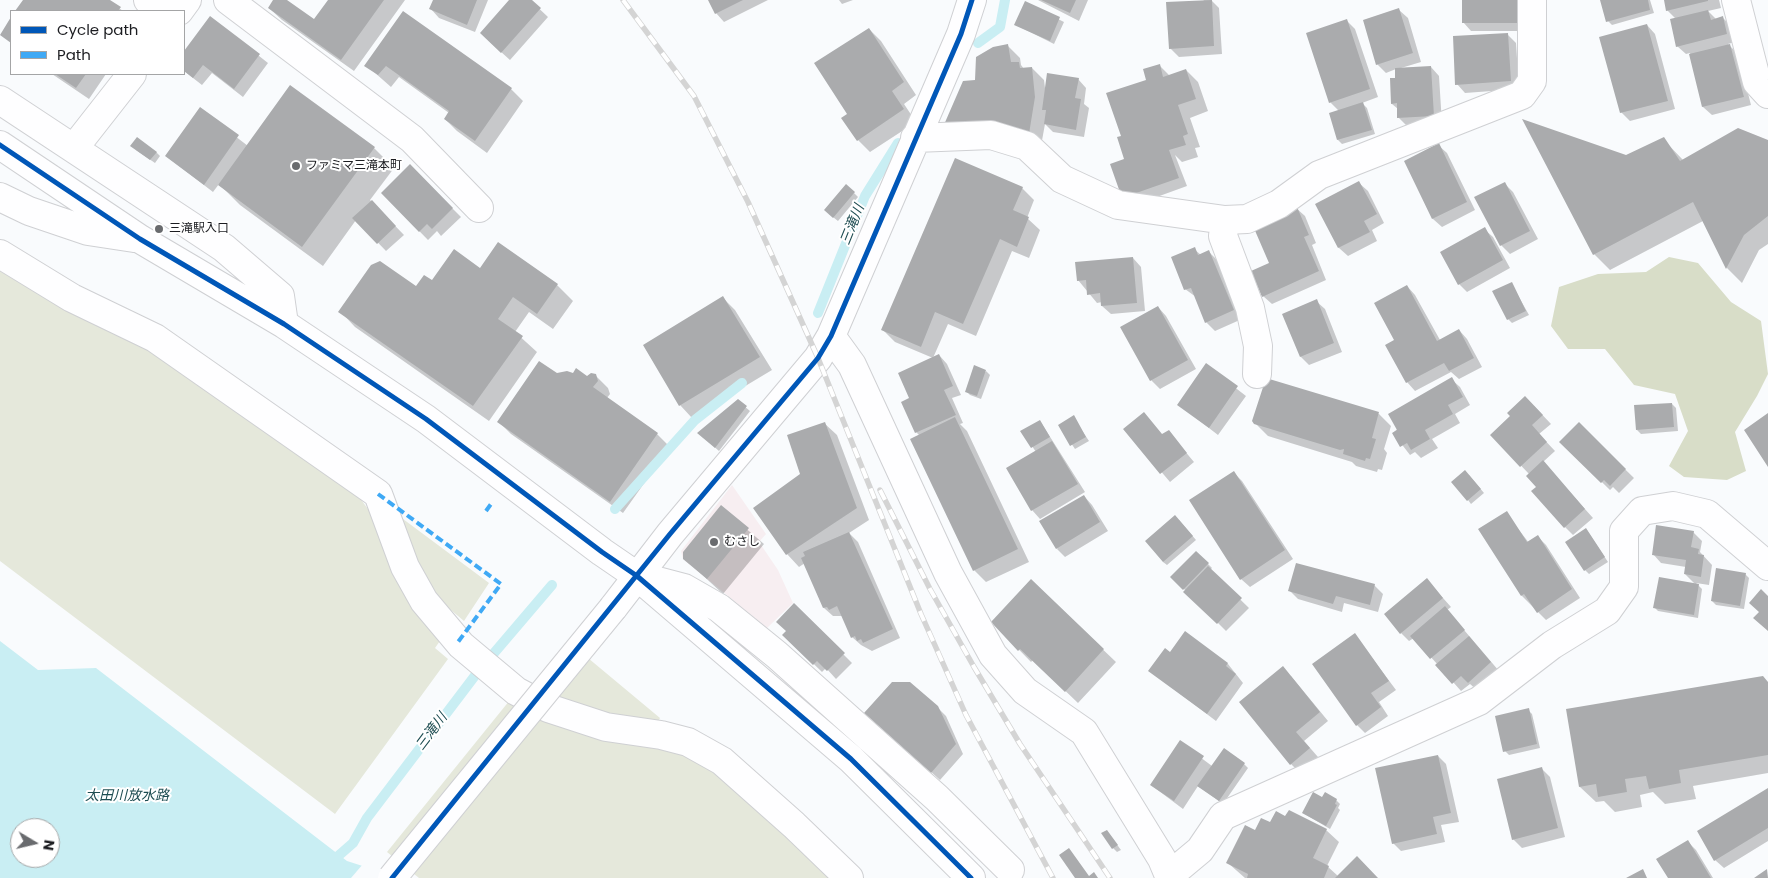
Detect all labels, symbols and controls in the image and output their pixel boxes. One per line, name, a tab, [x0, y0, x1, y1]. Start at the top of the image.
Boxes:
legend	[10, 10, 185, 75]
text: Cycle path	[57, 19, 138, 40]
text: Path	[57, 44, 91, 65]
place label: ファミマ三滝本町	[306, 159, 402, 173]
marker: ファミマ三滝本町	[290, 160, 302, 172]
water label: 三滝川	[837, 202, 869, 248]
place label: 三滝駅入口	[169, 222, 229, 236]
marker: 三滝駅入口	[153, 223, 165, 235]
place label: むさし	[724, 535, 760, 549]
marker: むさし	[708, 536, 720, 548]
water label: 三滝川	[413, 710, 451, 754]
water label: 太田川放水路	[85, 788, 169, 804]
north arrow	[10, 818, 60, 868]
text: N	[38, 838, 60, 852]

